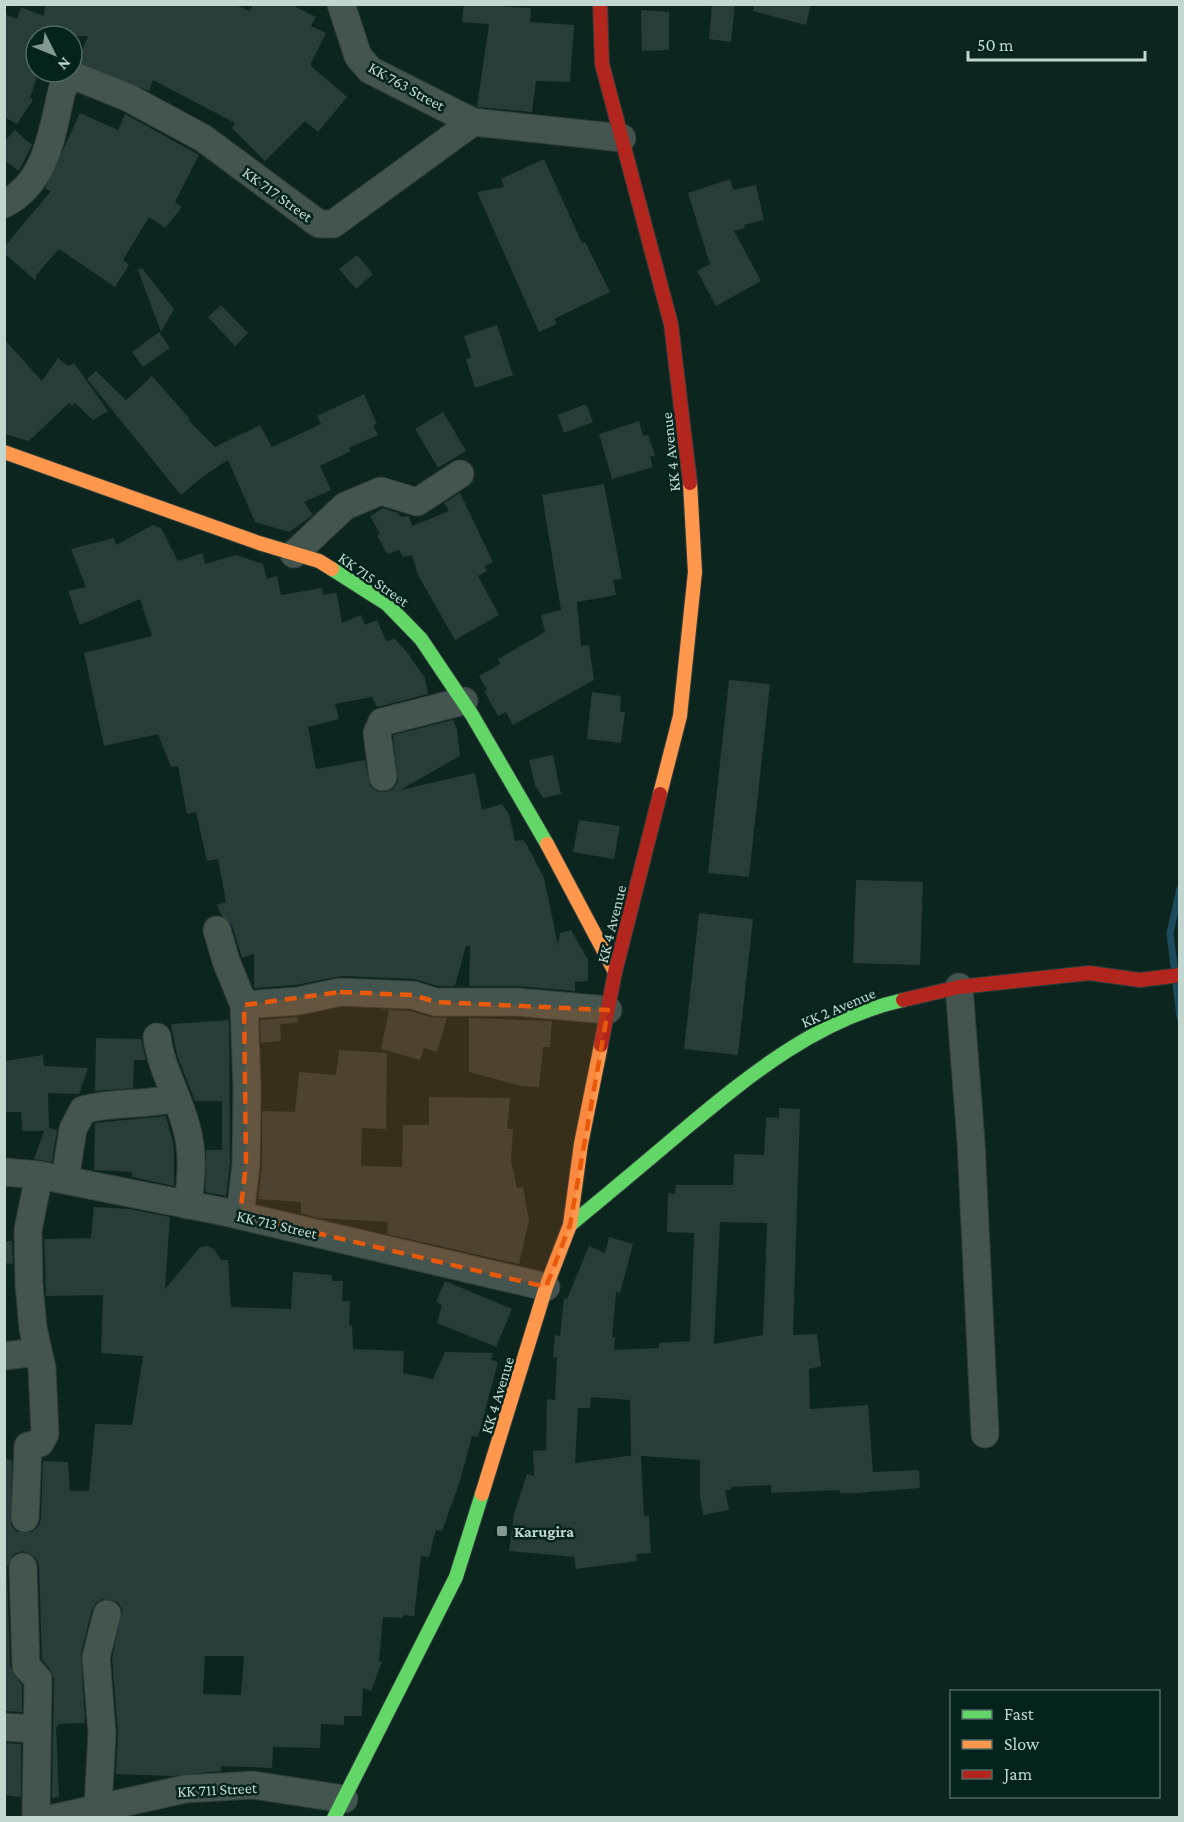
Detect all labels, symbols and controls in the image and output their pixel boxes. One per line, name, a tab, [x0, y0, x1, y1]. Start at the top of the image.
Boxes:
north arrow	[24, 24, 84, 84]
scale bar	[968, 24, 1145, 62]
text: 50 m	[977, 35, 1014, 55]
text: N	[55, 54, 75, 74]
street label: KK 763 Street	[366, 59, 448, 115]
street label: KK 717 Street	[240, 163, 316, 226]
street label: KK 4 Avenue	[658, 411, 683, 492]
street label: KK 715 Street	[335, 549, 413, 610]
street label: KK 4 Avenue	[594, 883, 629, 965]
street label: KK 2 Avenue	[798, 984, 878, 1031]
street label: KK 713 Street	[235, 1207, 320, 1242]
street label: KK 4 Avenue	[478, 1355, 517, 1436]
place label: Karugira	[514, 1523, 574, 1540]
marker: Karugira	[495, 1524, 509, 1538]
legend	[950, 1690, 1160, 1798]
text: Fast	[1004, 1704, 1035, 1724]
text: Slow	[1004, 1734, 1040, 1754]
text: Jam	[1002, 1764, 1033, 1784]
street label: KK 711 Street	[177, 1779, 258, 1800]

